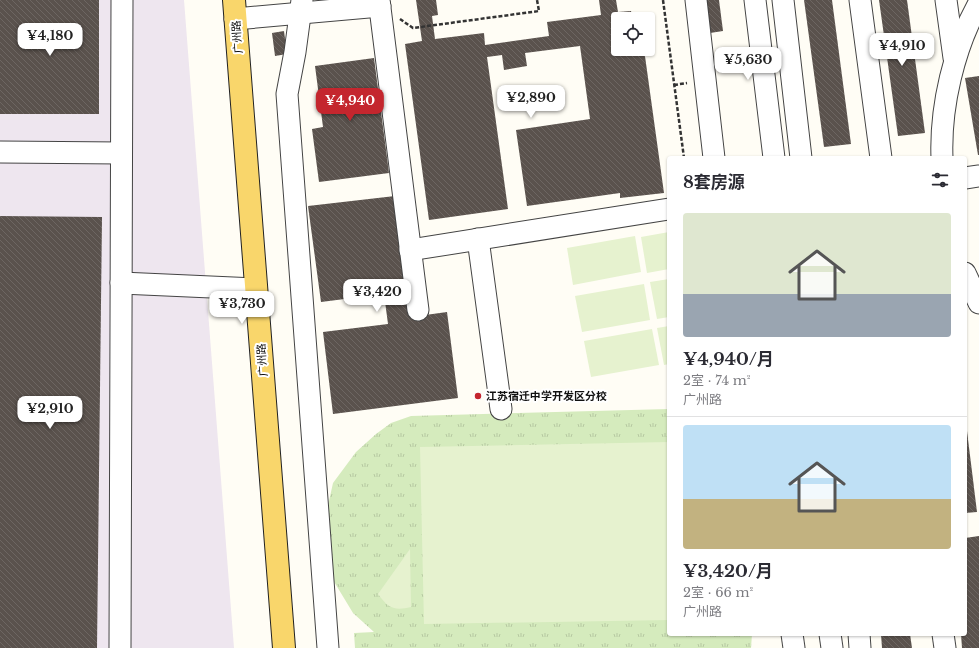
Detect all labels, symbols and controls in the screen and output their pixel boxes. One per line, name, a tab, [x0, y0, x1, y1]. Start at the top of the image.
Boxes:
map controls	[611, 12, 655, 56]
button: locate	[611, 12, 655, 56]
street label: 广州路	[229, 20, 245, 54]
pin: ¥4,180	[17, 23, 83, 57]
text: ¥4,180	[27, 27, 73, 44]
pin: ¥4,910	[869, 33, 935, 67]
text: ¥4,910	[878, 37, 926, 54]
pin: ¥5,630	[715, 47, 781, 81]
text: ¥5,630	[724, 51, 772, 68]
pin: ¥2,890	[498, 85, 564, 119]
pin: ¥4,940	[317, 88, 383, 122]
text: ¥2,890	[506, 89, 556, 106]
text: ¥4,940	[325, 92, 375, 109]
icon: filters	[929, 169, 951, 191]
text: 8套房源	[683, 172, 745, 193]
icon: home	[781, 239, 853, 311]
pin: ¥3,420	[344, 279, 410, 313]
text: ¥3,420	[352, 283, 402, 300]
pin: ¥3,730	[209, 291, 275, 325]
text: ¥3,730	[218, 295, 266, 312]
street label: 广州路	[254, 343, 270, 377]
text: ¥4,940/月	[683, 349, 774, 370]
text: 2室 · 74 m²	[683, 372, 750, 389]
place label: 江苏宿迁中学开发区分校	[486, 389, 607, 403]
marker: 江苏宿迁中学开发区分校	[473, 391, 483, 401]
text: 广州路	[683, 391, 722, 408]
pin: ¥2,910	[17, 396, 83, 430]
text: ¥2,910	[26, 400, 74, 417]
icon: home	[781, 451, 853, 523]
text: ¥3,420/月	[683, 561, 773, 582]
text: 2室 · 66 m²	[683, 584, 753, 601]
text: 广州路	[683, 603, 722, 620]

